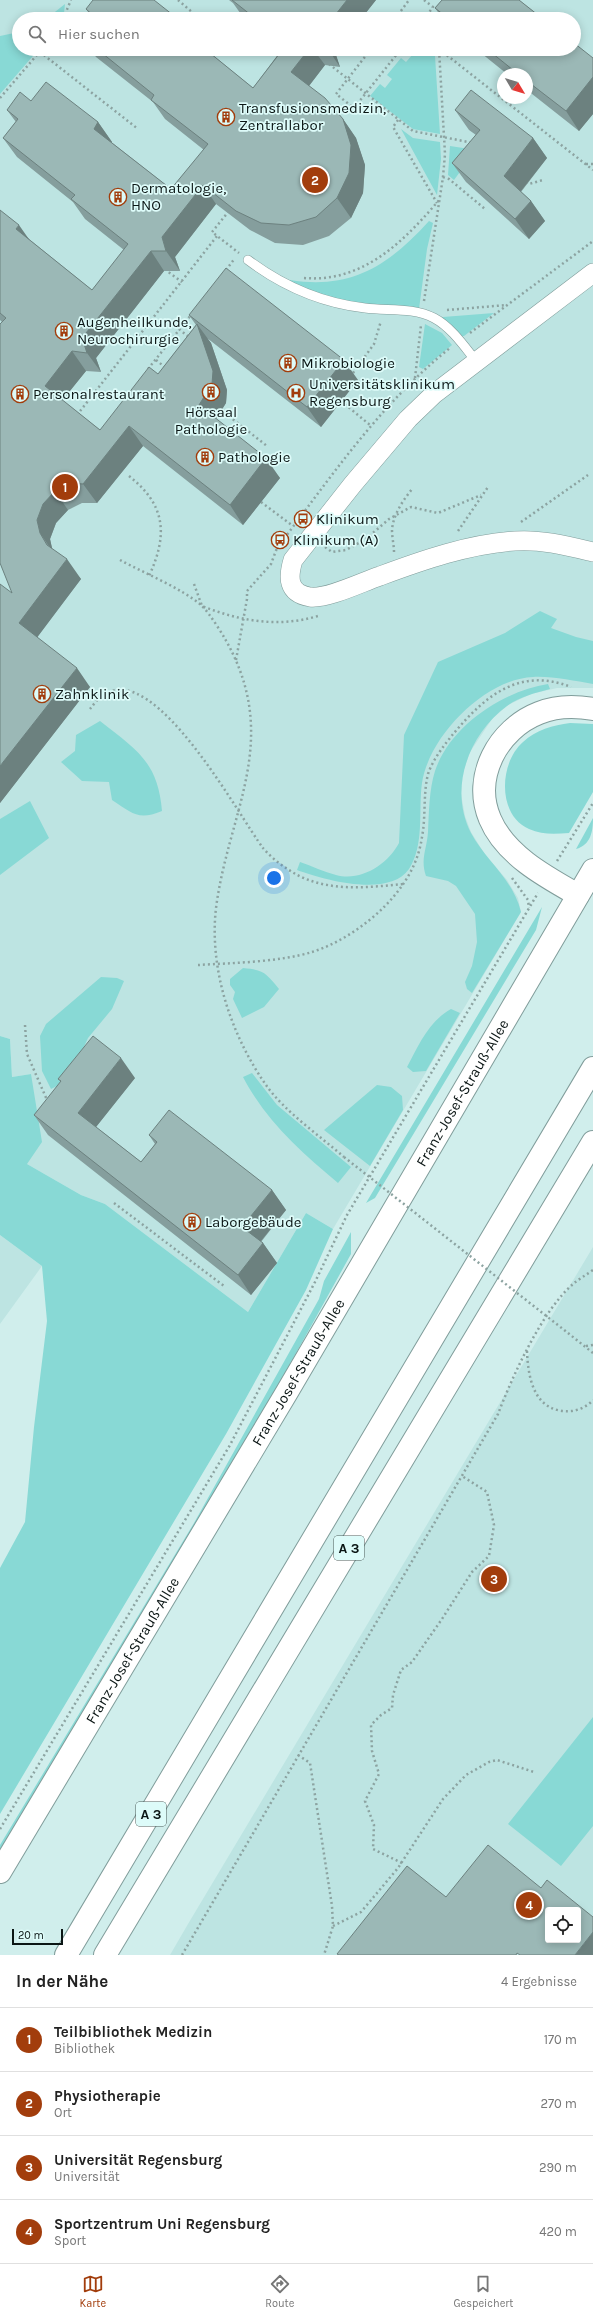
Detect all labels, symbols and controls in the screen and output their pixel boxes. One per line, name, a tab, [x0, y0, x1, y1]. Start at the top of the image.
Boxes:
search box	[12, 12, 581, 56]
icon: search	[26, 23, 48, 45]
text: Hier suchen	[58, 25, 140, 43]
north arrow	[497, 68, 533, 104]
place label: Transfusionsmedizin, Zentrallabor	[239, 99, 386, 134]
building icon: Transfusionsmedizin, Zentrallabor	[216, 107, 236, 127]
pin: 2	[302, 165, 328, 195]
place label: Dermatologie, HNO	[131, 179, 226, 214]
building icon: Dermatologie, HNO	[108, 187, 128, 207]
place label: Augenheilkunde, Neurochirurgie	[77, 313, 192, 348]
building icon: Augenheilkunde, Neurochirurgie	[54, 321, 74, 341]
building icon: Mikrobiologie	[278, 353, 298, 373]
place label: Mikrobiologie	[301, 354, 395, 372]
place label: Universitätsklinikum Regensburg	[309, 375, 455, 410]
building icon: Hörsaal Pathologie	[201, 382, 221, 402]
hospital icon: Universitätsklinikum Regensburg	[286, 383, 306, 403]
building icon: Personalrestaurant	[10, 384, 30, 404]
place label: Personalrestaurant	[33, 385, 165, 403]
place label: Hörsaal Pathologie	[175, 403, 247, 438]
building icon: Pathologie	[195, 447, 215, 467]
place label: Pathologie	[218, 448, 291, 466]
pin: 1	[52, 472, 78, 502]
bus stop icon: Klinikum	[293, 509, 313, 529]
place label: Klinikum	[316, 510, 379, 528]
bus stop icon: Klinikum (A)	[270, 530, 290, 550]
place label: Klinikum (A)	[293, 531, 379, 549]
building icon: Zahnklinik	[32, 684, 52, 704]
place label: Zahnklinik	[55, 685, 129, 703]
your location	[264, 868, 284, 888]
street label: Franz-Josef-Strauß-Allee	[412, 1016, 513, 1170]
building icon: Laborgebäude	[182, 1212, 202, 1232]
place label: Laborgebäude	[205, 1213, 302, 1231]
street label: Franz-Josef-Strauß-Allee	[248, 1296, 349, 1449]
road number: A 3	[334, 1536, 364, 1560]
pin: 3	[481, 1564, 507, 1594]
street label: Franz-Josef-Strauß-Allee	[82, 1574, 183, 1727]
road number: A 3	[136, 1802, 166, 1826]
pin: 4	[516, 1890, 542, 1920]
map controls	[545, 1907, 581, 1943]
button: locate	[545, 1907, 581, 1943]
scale bar	[12, 1927, 63, 1946]
text: 20 m	[18, 1929, 44, 1942]
text: In der Nähe	[16, 1971, 108, 1991]
text: 4 Ergebnisse	[501, 1974, 577, 1989]
text: Teilbibliothek Medizin	[54, 2023, 212, 2041]
text: 1	[27, 2032, 31, 2047]
text: 170 m	[544, 2032, 577, 2047]
text: Bibliothek	[54, 2041, 115, 2056]
text: Physiotherapie	[54, 2087, 161, 2105]
text: 2	[25, 2096, 33, 2111]
text: 270 m	[540, 2096, 577, 2111]
text: Ort	[54, 2105, 72, 2120]
text: Universität Regensburg	[54, 2151, 222, 2169]
text: 3	[25, 2160, 33, 2175]
text: 290 m	[539, 2160, 577, 2175]
text: Universität	[54, 2169, 120, 2184]
text: Sportzentrum Uni Regensburg	[54, 2215, 270, 2233]
text: 4	[25, 2224, 33, 2239]
text: 420 m	[539, 2224, 577, 2239]
text: Sport	[54, 2233, 86, 2248]
tab: Karte	[80, 2273, 106, 2310]
tab: Route	[265, 2273, 294, 2310]
tab: Gespeichert	[453, 2273, 513, 2310]

